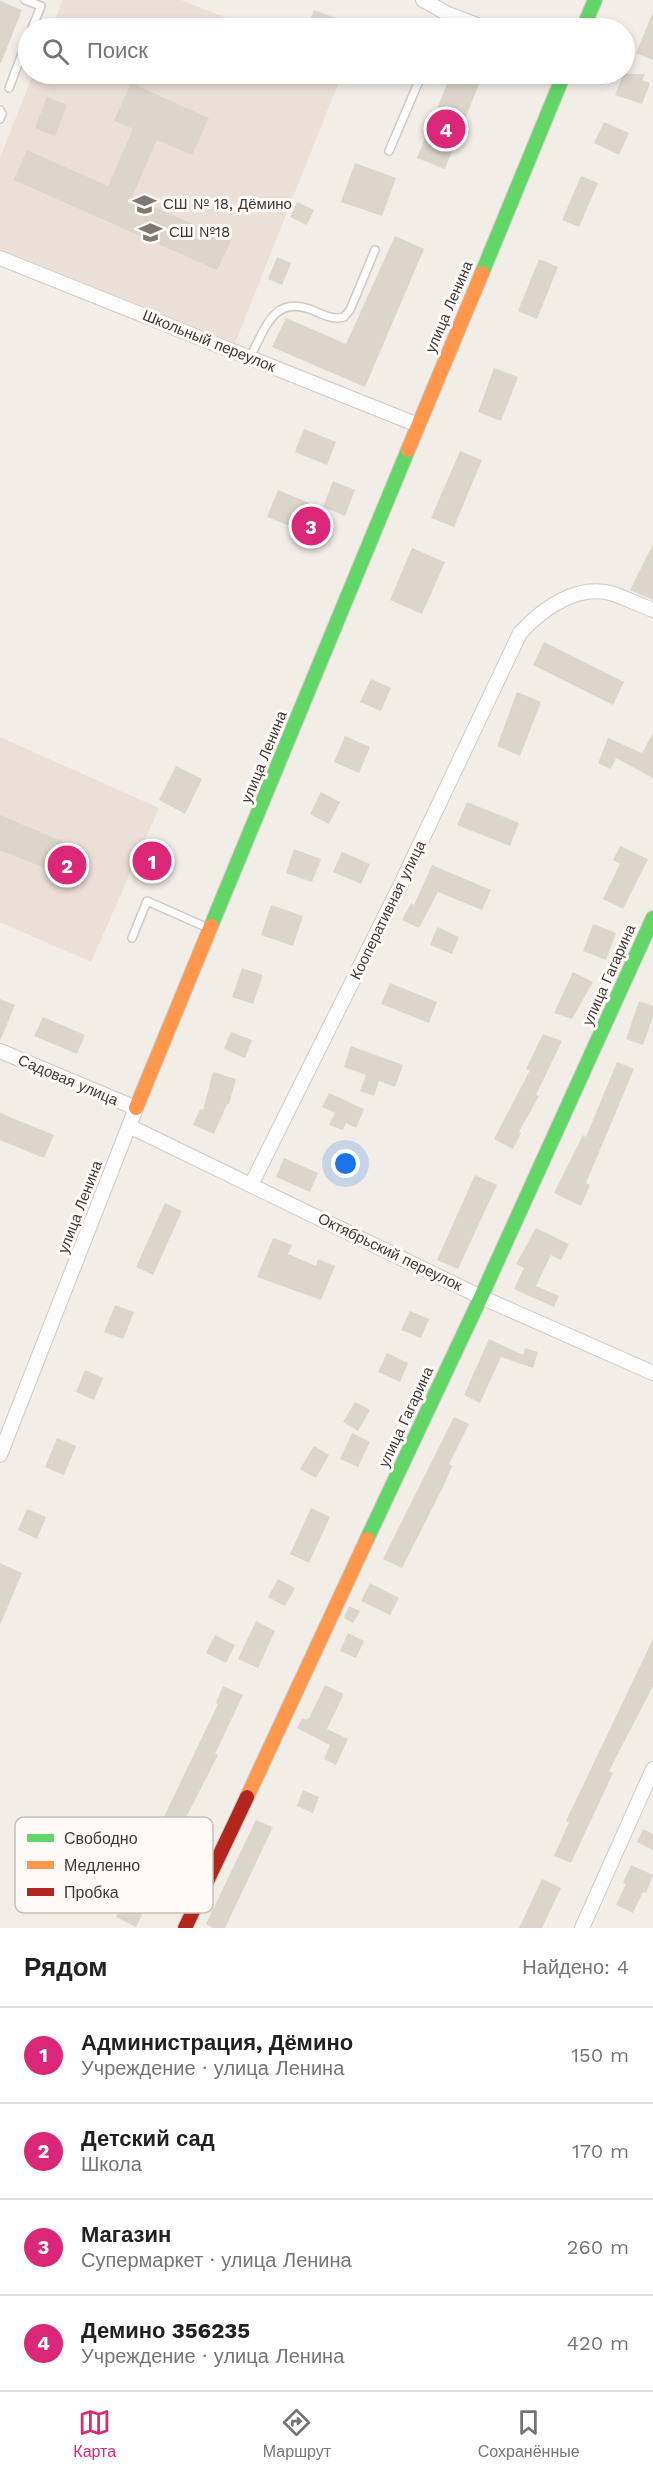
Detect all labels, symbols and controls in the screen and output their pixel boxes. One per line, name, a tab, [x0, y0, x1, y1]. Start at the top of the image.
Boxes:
search box	[18, 18, 635, 84]
icon: search	[39, 35, 72, 68]
text: Поиск	[87, 38, 148, 63]
pin: 4	[426, 106, 466, 152]
school or university icon: СШ № 18, Дёмино	[132, 191, 158, 217]
place label: СШ № 18, Дёмино	[163, 195, 292, 213]
school or university icon: СШ №18	[138, 219, 164, 245]
place label: СШ №18	[169, 223, 230, 241]
street label: улица Ленина	[422, 258, 477, 356]
street label: Школьный переулок	[140, 306, 278, 376]
pin: 3	[292, 504, 330, 548]
street label: улица Ленина	[237, 708, 291, 806]
street label: Кооперативная улица	[346, 837, 430, 983]
pin: 1	[132, 838, 172, 884]
pin: 2	[48, 842, 86, 888]
street label: улица Гагарина	[579, 921, 640, 1028]
street label: Садовая улица	[15, 1051, 121, 1109]
your location	[331, 1149, 360, 1178]
street label: улица Ленина	[54, 1157, 106, 1256]
street label: Октябрьский переулок	[315, 1209, 465, 1295]
street label: улица Гагарина	[375, 1363, 437, 1470]
legend	[15, 1817, 213, 1913]
text: Свободно	[64, 1829, 138, 1848]
text: Медленно	[64, 1856, 140, 1875]
text: Пробка	[64, 1883, 119, 1902]
text: Рядом	[24, 1952, 107, 1982]
text: Найдено: 4	[522, 1955, 629, 1979]
text: Администрация, Дёмино	[81, 2030, 353, 2055]
text: 1	[39, 2043, 48, 2067]
text: 150 m	[571, 2043, 629, 2067]
text: Учреждение · улица Ленина	[81, 2056, 344, 2080]
text: Детский сад	[81, 2126, 215, 2151]
text: 2	[38, 2139, 49, 2163]
text: 170 m	[572, 2139, 629, 2163]
text: Школа	[81, 2152, 142, 2176]
text: Магазин	[81, 2222, 171, 2247]
text: 3	[38, 2235, 49, 2259]
text: 260 m	[567, 2235, 629, 2259]
text: Супермаркет · улица Ленина	[81, 2248, 352, 2272]
text: Демино 356235	[81, 2318, 250, 2343]
text: 4	[37, 2331, 50, 2355]
text: 420 m	[567, 2331, 629, 2355]
text: Учреждение · улица Ленина	[81, 2344, 344, 2368]
tab: Карта	[73, 2406, 116, 2461]
tab: Маршрут	[263, 2406, 331, 2461]
tab: Сохранённые	[478, 2406, 580, 2461]

